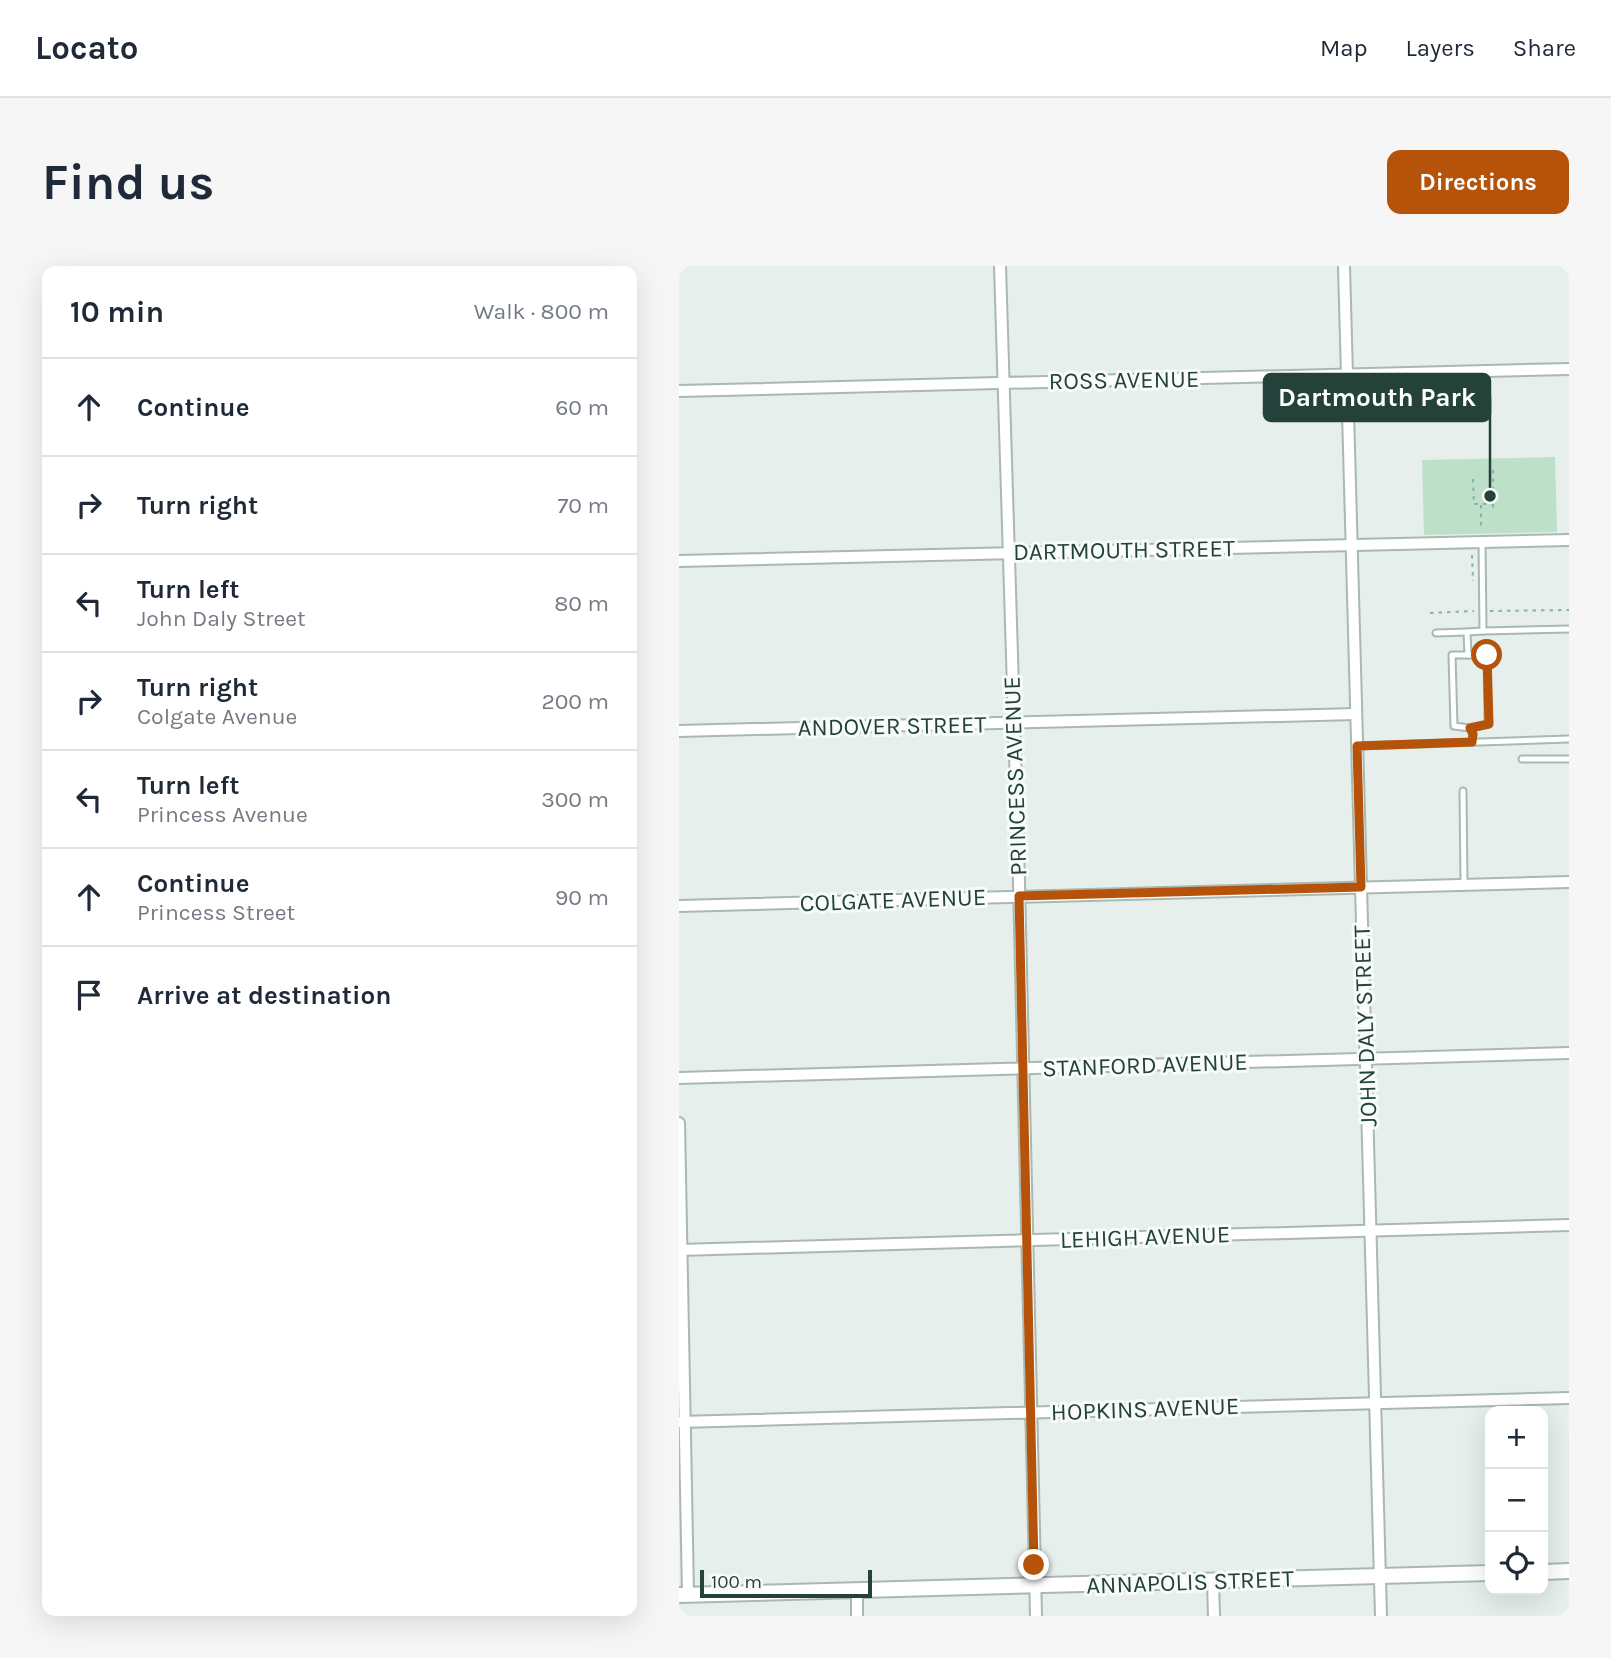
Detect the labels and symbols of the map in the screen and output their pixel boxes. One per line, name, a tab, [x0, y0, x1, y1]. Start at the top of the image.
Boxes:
street label: ROSS AVENUE	[1048, 365, 1200, 395]
callout: Dartmouth Park	[1264, 374, 1490, 421]
text: Dartmouth Park	[1278, 382, 1476, 413]
street label: DARTMOUTH STREET	[1013, 534, 1235, 566]
route start	[1471, 639, 1502, 670]
street label: PRINCESS AVENUE	[998, 676, 1032, 876]
street label: ANDOVER STREET	[797, 710, 987, 742]
street label: COLGATE AVENUE	[799, 883, 987, 917]
street label: JOHN DALY STREET	[1347, 925, 1383, 1127]
street label: STANFORD AVENUE	[1042, 1047, 1248, 1083]
street label: LEHIGH AVENUE	[1059, 1220, 1231, 1254]
street label: HOPKINS AVENUE	[1050, 1392, 1240, 1426]
route end	[1018, 1549, 1049, 1580]
street label: ANNAPOLIS STREET	[1086, 1564, 1294, 1600]
scale bar	[700, 1567, 871, 1599]

